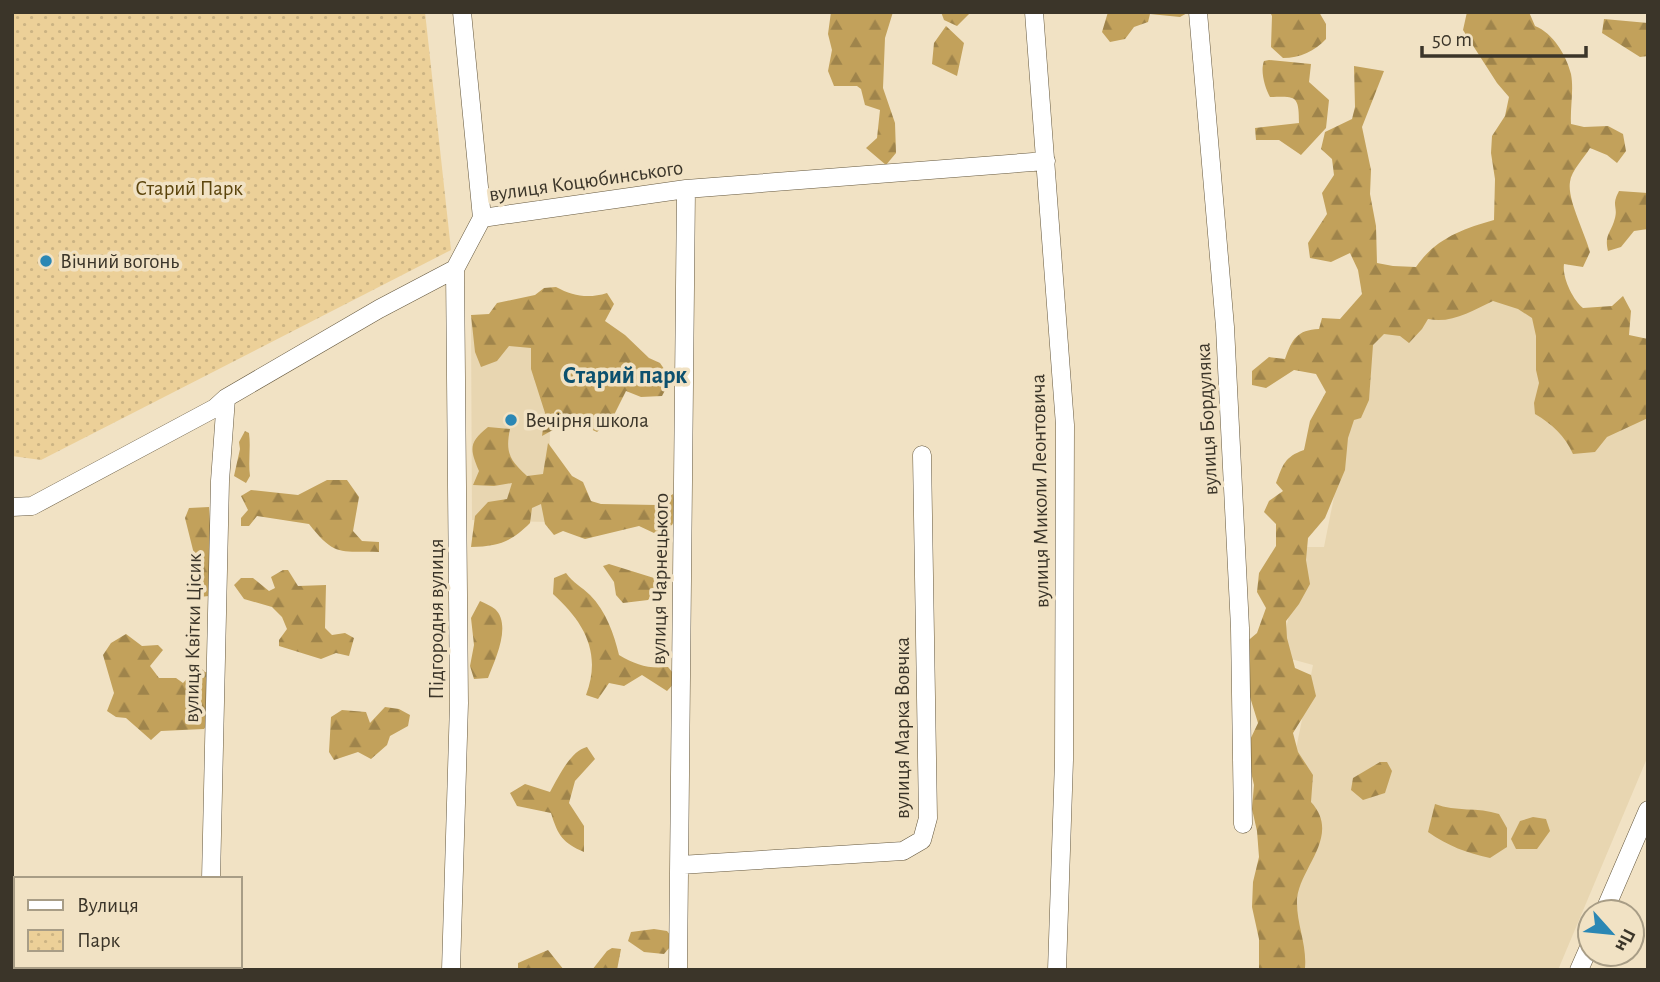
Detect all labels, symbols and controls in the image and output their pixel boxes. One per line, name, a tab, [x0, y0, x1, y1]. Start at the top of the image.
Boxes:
scale bar	[1422, 14, 1586, 58]
text: 50 m	[1432, 29, 1472, 50]
street label: вулиця Коцюбинського	[488, 157, 684, 205]
park label: Старий Парк	[135, 178, 243, 199]
place label: Вічний вогонь	[60, 251, 179, 272]
marker: Вічний вогонь	[38, 253, 54, 269]
street label: вулиця Бордуляка	[1192, 342, 1221, 496]
district label: Старий парк	[563, 364, 687, 388]
street label: вулиця Миколи Леонтовича	[1027, 373, 1053, 608]
place label: Вечірня школа	[525, 410, 649, 431]
marker: Вечірня школа	[503, 412, 519, 428]
street label: вулиця Чарнецького	[648, 493, 672, 665]
street label: Підгородня вулиця	[426, 538, 447, 700]
street label: вулиця Квітки Цісик	[181, 553, 205, 723]
street label: вулиця Марка Вовчка	[892, 637, 913, 819]
legend	[14, 877, 242, 968]
text: Вулиця	[77, 895, 139, 916]
north arrow	[1576, 898, 1646, 968]
text: Пн	[1611, 925, 1639, 955]
text: Парк	[77, 930, 121, 951]

